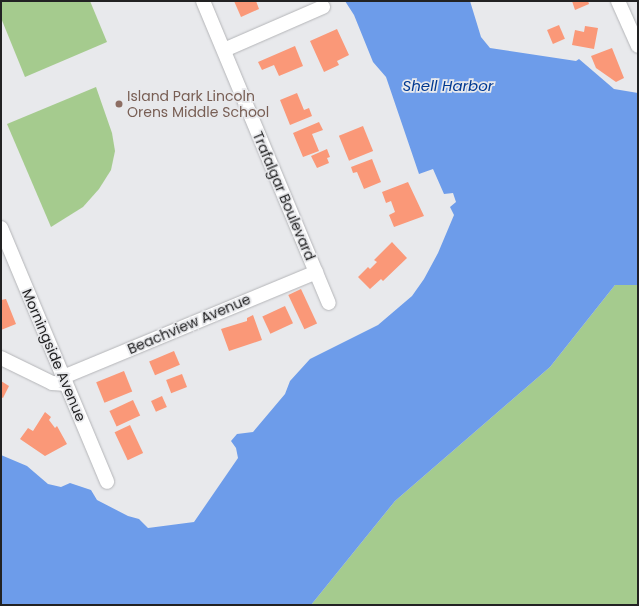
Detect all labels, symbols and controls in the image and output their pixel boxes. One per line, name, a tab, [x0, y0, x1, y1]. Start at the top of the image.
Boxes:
water label: Shell Harbor	[403, 77, 493, 95]
place label: Island Park Lincoln Orens Middle School	[127, 88, 269, 120]
marker: Island Park Lincoln Orens Middle School	[114, 99, 124, 109]
street label: Trafalgar Boulevard	[249, 129, 319, 263]
street label: Morningside Avenue	[18, 286, 90, 424]
street label: Beachview Avenue	[125, 290, 253, 358]

